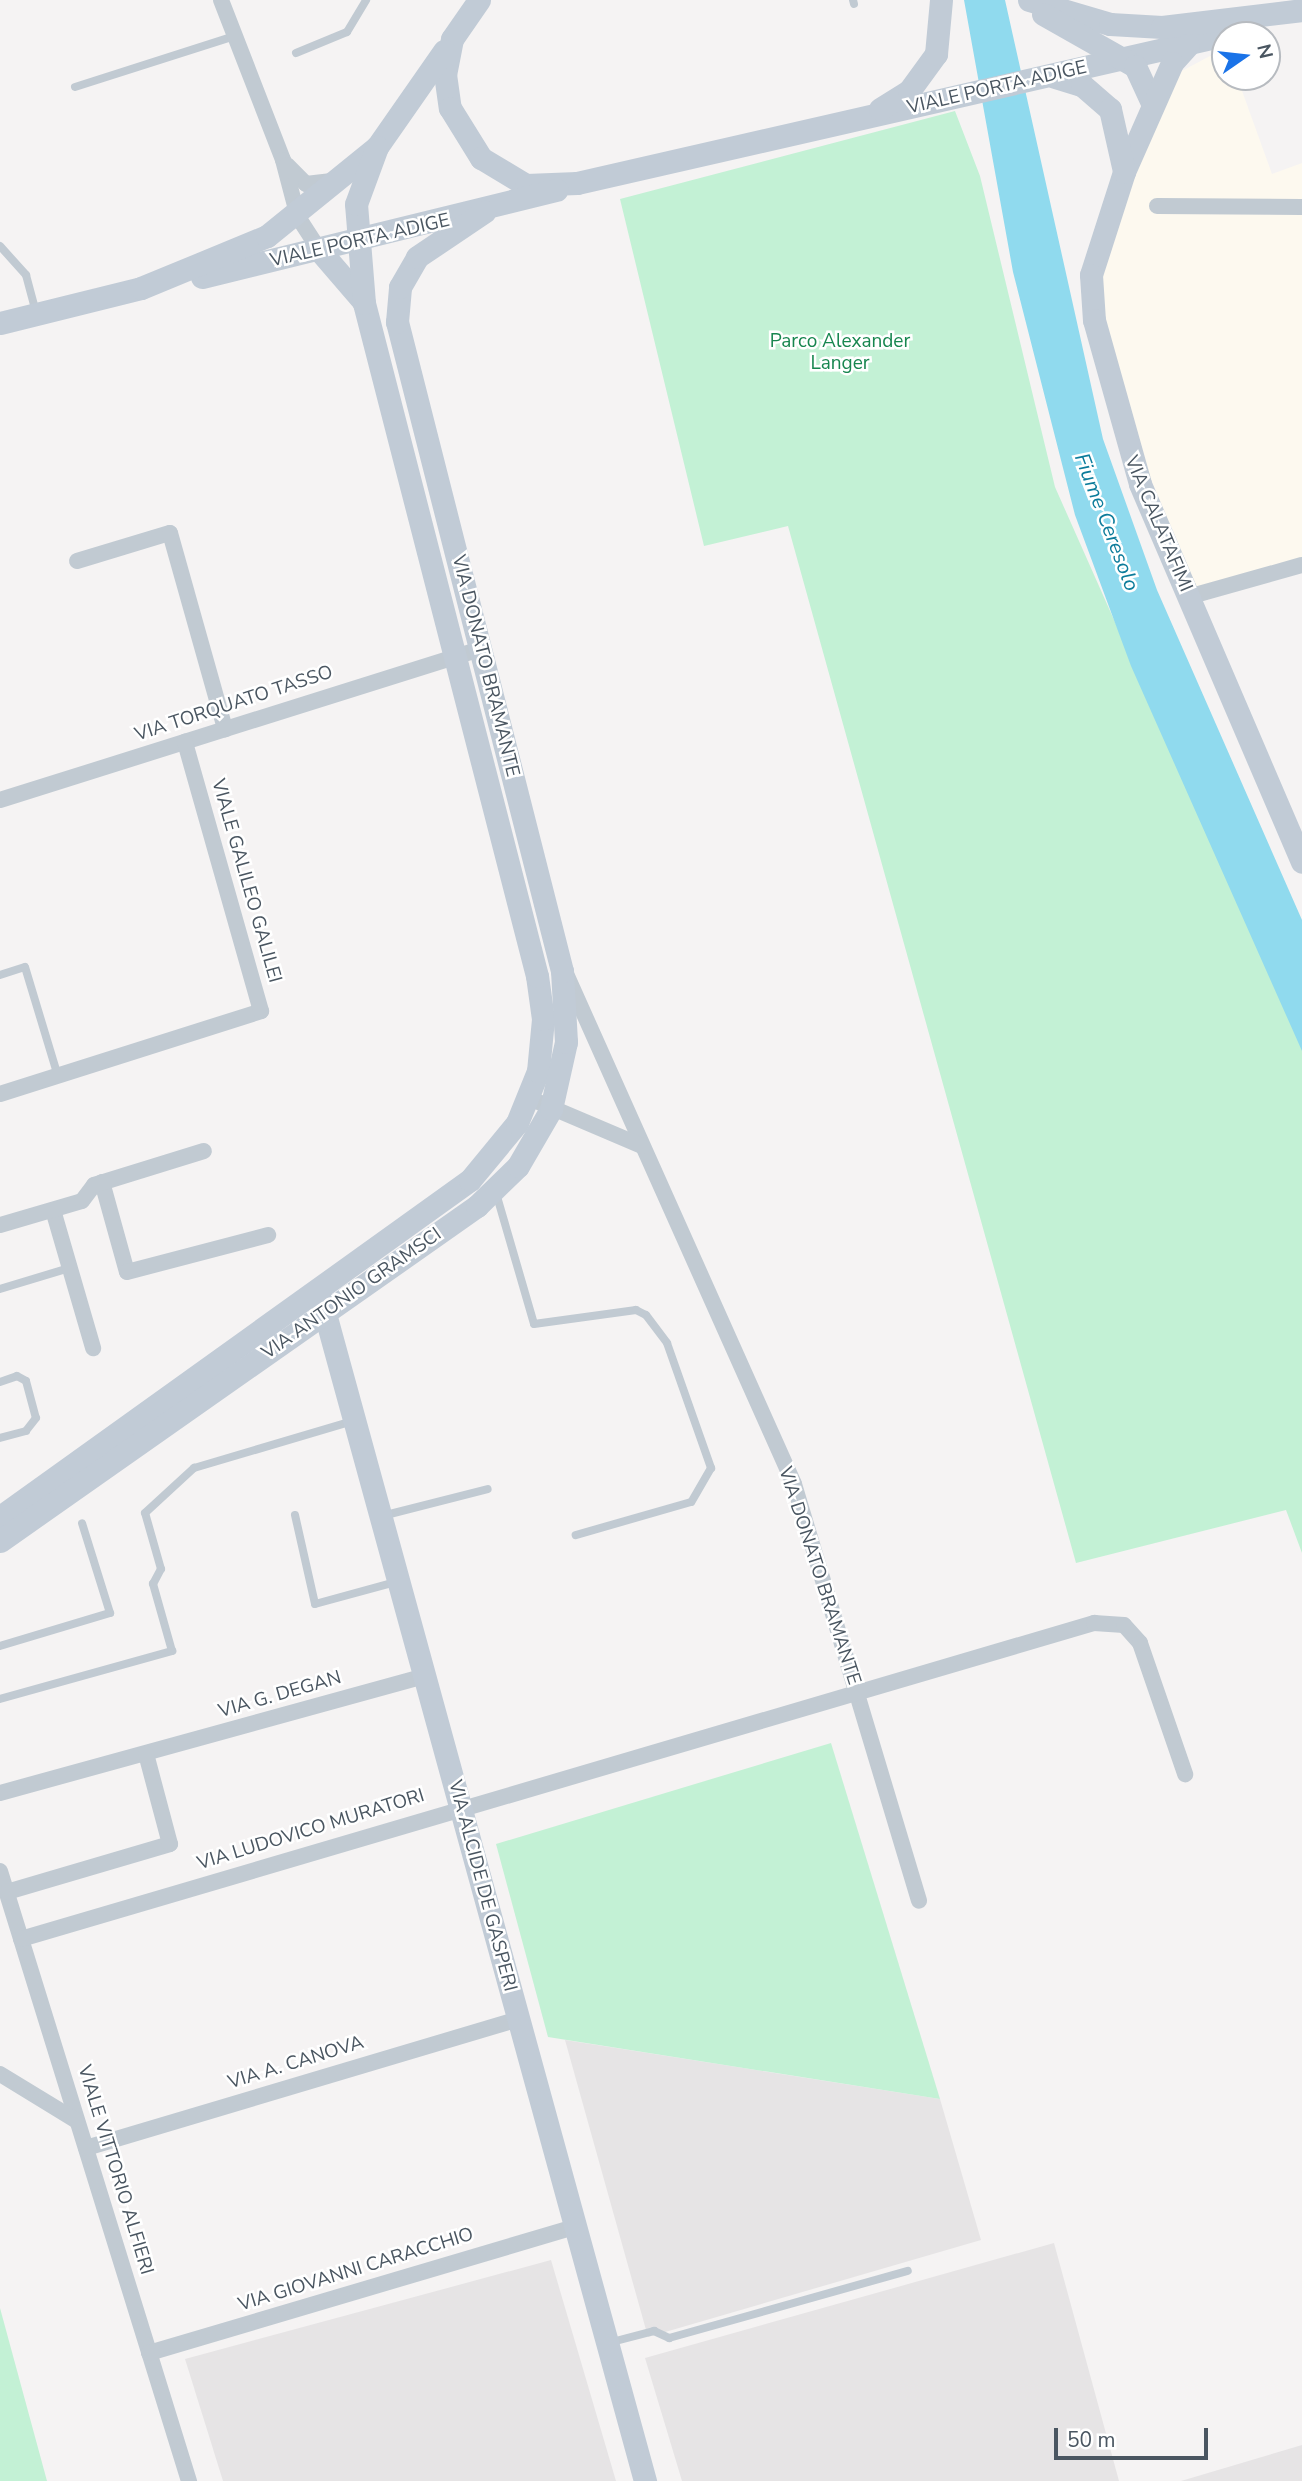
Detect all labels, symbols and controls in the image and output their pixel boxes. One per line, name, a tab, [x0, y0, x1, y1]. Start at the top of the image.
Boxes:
north arrow	[1211, 21, 1281, 91]
text: N	[1250, 41, 1279, 61]
street label: VIALE PORTA ADIGE	[905, 56, 1089, 120]
street label: VIALE PORTA ADIGE	[268, 209, 452, 273]
park label: Parco Alexander Langer	[770, 331, 910, 375]
water label: Fiume Ceresolo	[1069, 450, 1145, 594]
street label: VIA CALATAFIMI	[1119, 453, 1197, 595]
street label: VIA DONATO BRAMANTE	[446, 553, 524, 779]
street label: VIA TORQUATO TASSO	[132, 661, 336, 747]
street label: VIALE GALILEO GALILEI	[206, 777, 286, 985]
street label: VIA ANTONIO GRAMSCI	[258, 1223, 446, 1365]
street label: VIA DONATO BRAMANTE	[773, 1464, 865, 1688]
street label: VIA G. DEGAN	[216, 1667, 344, 1723]
street label: VIA ALCIDE DE GASPERI	[443, 1778, 521, 1994]
street label: VIA LUDOVICO MURATORI	[195, 1785, 427, 1875]
street label: VIA A. CANOVA	[225, 2032, 367, 2094]
street label: VIALE VITTORIO ALFIERI	[72, 2062, 158, 2278]
street label: VIA GIOVANNI CARACCHIO	[236, 2223, 476, 2317]
scale bar	[1057, 2414, 1211, 2458]
text: 50 m	[1067, 2426, 1116, 2454]

